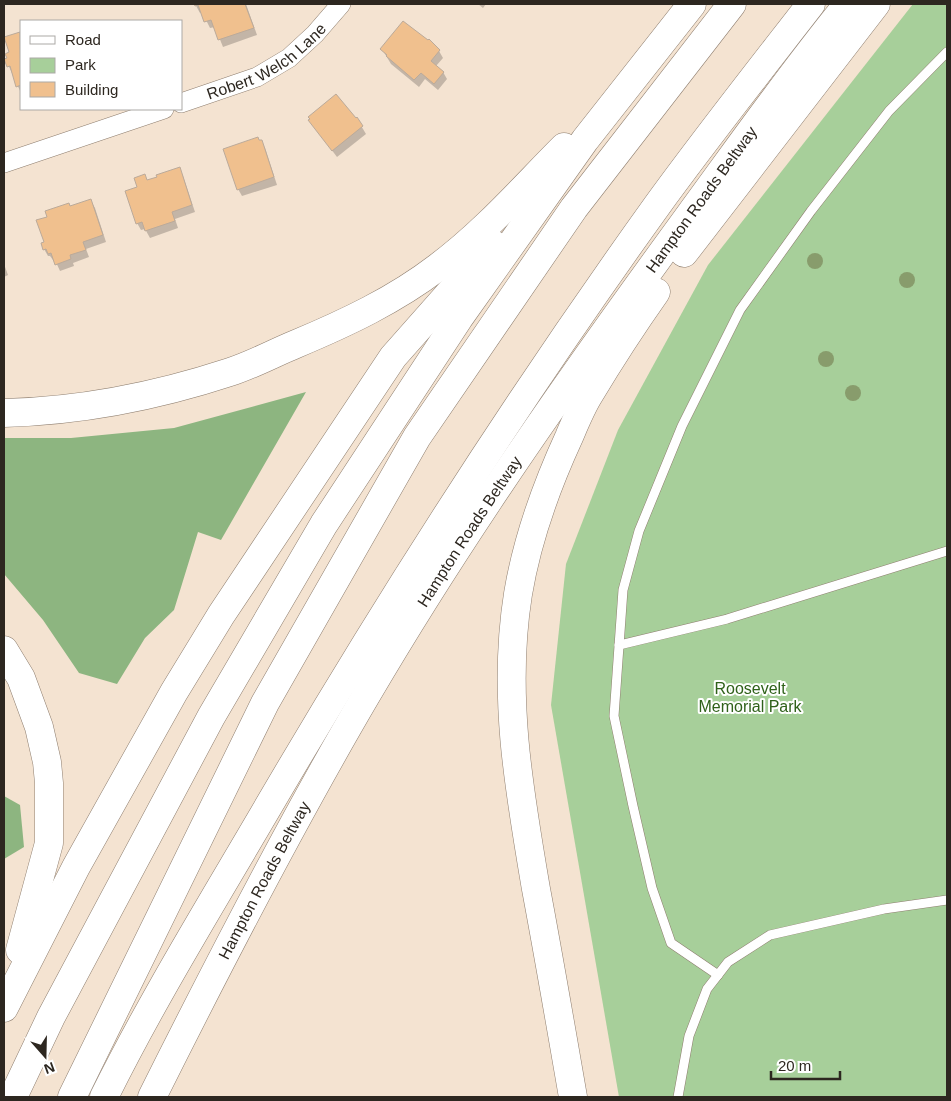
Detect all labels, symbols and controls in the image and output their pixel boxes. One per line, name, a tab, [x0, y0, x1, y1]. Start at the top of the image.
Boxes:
legend	[20, 20, 182, 110]
street label: Robert Welch Lane	[204, 20, 329, 102]
text: Road	[65, 31, 101, 48]
text: Park	[65, 56, 96, 73]
text: Building	[65, 81, 118, 98]
street label: Hampton Roads Beltway	[642, 123, 760, 276]
street label: Hampton Roads Beltway	[414, 453, 524, 610]
park label: Roosevelt Memorial Park	[698, 680, 803, 715]
street label: Hampton Roads Beltway	[215, 798, 313, 962]
north arrow	[20, 1031, 70, 1081]
scale bar	[771, 1048, 840, 1080]
text: 20 m	[778, 1057, 811, 1074]
text: N	[42, 1059, 57, 1077]

